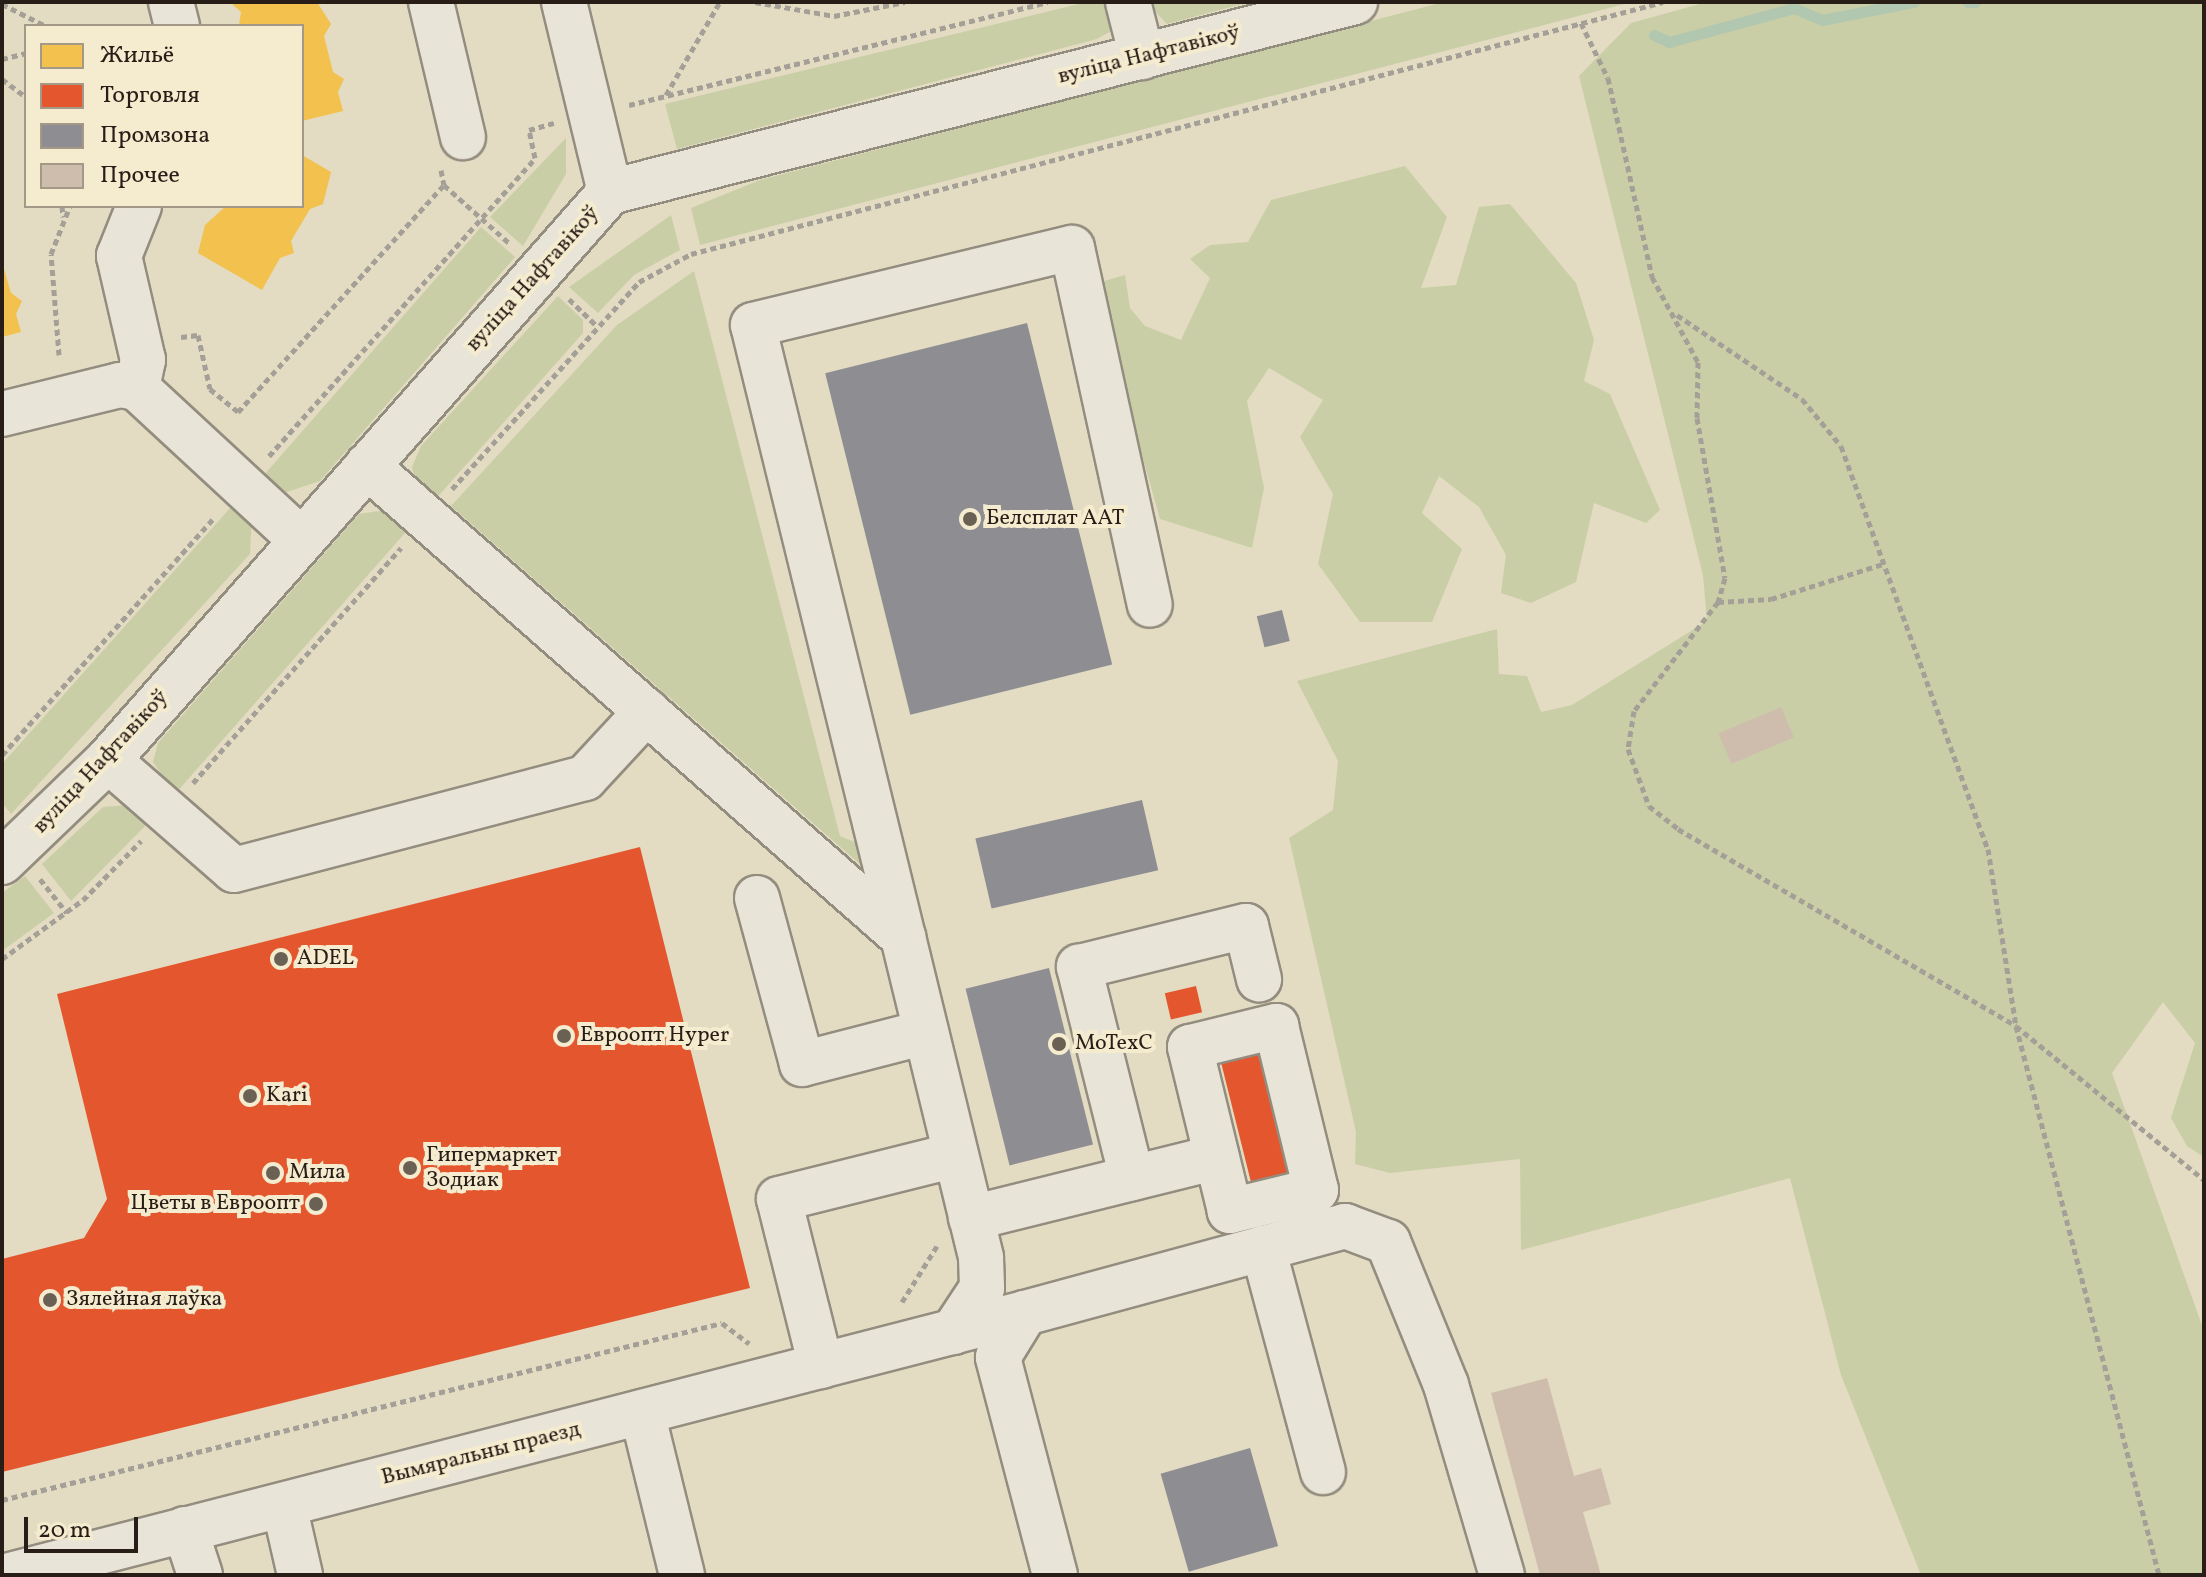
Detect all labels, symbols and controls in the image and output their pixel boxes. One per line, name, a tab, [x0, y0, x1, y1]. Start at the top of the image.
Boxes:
street label: вуліца Нафтавікоў	[1055, 20, 1243, 90]
legend	[24, 24, 304, 208]
text: Жильё	[100, 39, 174, 73]
text: Торговля	[100, 79, 200, 113]
text: Промзона	[100, 119, 210, 153]
text: Прочее	[100, 159, 180, 193]
street label: вуліца Нафтавікоў	[461, 201, 605, 357]
place label: Белсплат ААТ	[986, 506, 1124, 532]
marker: Белсплат ААТ	[961, 510, 979, 528]
street label: вуліца Нафтавікоў	[28, 685, 174, 839]
place label: ADEL	[297, 946, 354, 972]
marker: ADEL	[272, 950, 290, 968]
place label: Евроопт Hyper	[580, 1023, 729, 1049]
marker: Евроопт Hyper	[555, 1027, 573, 1045]
place label: MoTexC	[1075, 1031, 1153, 1057]
marker: MoTexC	[1050, 1035, 1068, 1053]
place label: Kari	[266, 1083, 308, 1109]
marker: Kari	[241, 1087, 259, 1105]
place label: Гипермаркет Зодиак	[426, 1142, 557, 1194]
marker: Гипермаркет Зодиак	[401, 1159, 419, 1177]
place label: Мила	[289, 1160, 346, 1186]
marker: Мила	[264, 1164, 282, 1182]
place label: Цветы в Евроопт	[131, 1191, 300, 1217]
marker: Цветы в Евроопт	[307, 1195, 325, 1213]
place label: Зялейная лаўка	[66, 1287, 223, 1313]
marker: Зялейная лаўка	[41, 1291, 59, 1309]
street label: Вымяральны праезд	[379, 1417, 583, 1491]
scale bar	[28, 1501, 142, 1551]
text: 20 m	[38, 1514, 91, 1548]

